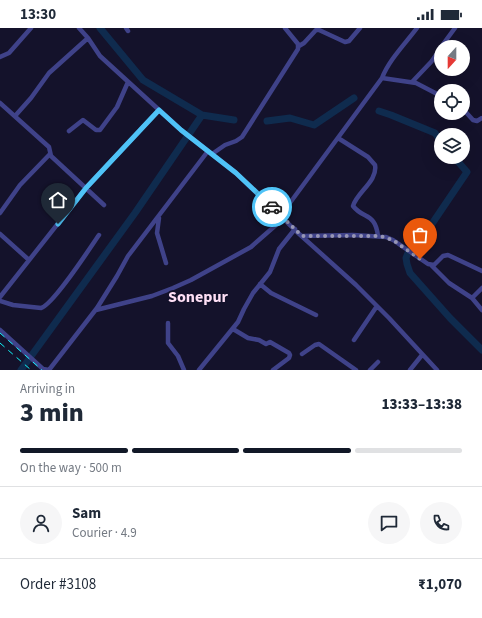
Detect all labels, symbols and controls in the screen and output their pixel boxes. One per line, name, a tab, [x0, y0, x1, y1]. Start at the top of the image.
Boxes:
text: 13:30	[20, 4, 56, 25]
north arrow	[434, 40, 470, 76]
map controls	[434, 40, 470, 164]
button: locate	[434, 84, 470, 120]
button: layers	[434, 128, 470, 164]
pin	[41, 183, 75, 224]
courier	[252, 187, 292, 227]
icon: home	[47, 189, 69, 211]
icon: car	[261, 196, 283, 218]
pin	[403, 218, 437, 259]
icon: bag	[409, 224, 431, 246]
district label: Sonepur	[168, 286, 229, 308]
text: Arriving in	[20, 380, 75, 398]
text: 3 min	[20, 394, 84, 431]
text: 13:33–13:38	[381, 394, 462, 415]
text: On the way · 500 m	[20, 459, 122, 477]
button: person	[20, 502, 62, 544]
button: chat	[368, 502, 410, 544]
button: phone	[420, 502, 462, 544]
text: Sam	[72, 503, 101, 524]
text: Courier · 4.9	[72, 524, 137, 542]
text: Order #3108	[20, 574, 96, 595]
text: ₹1,070	[418, 574, 462, 595]

